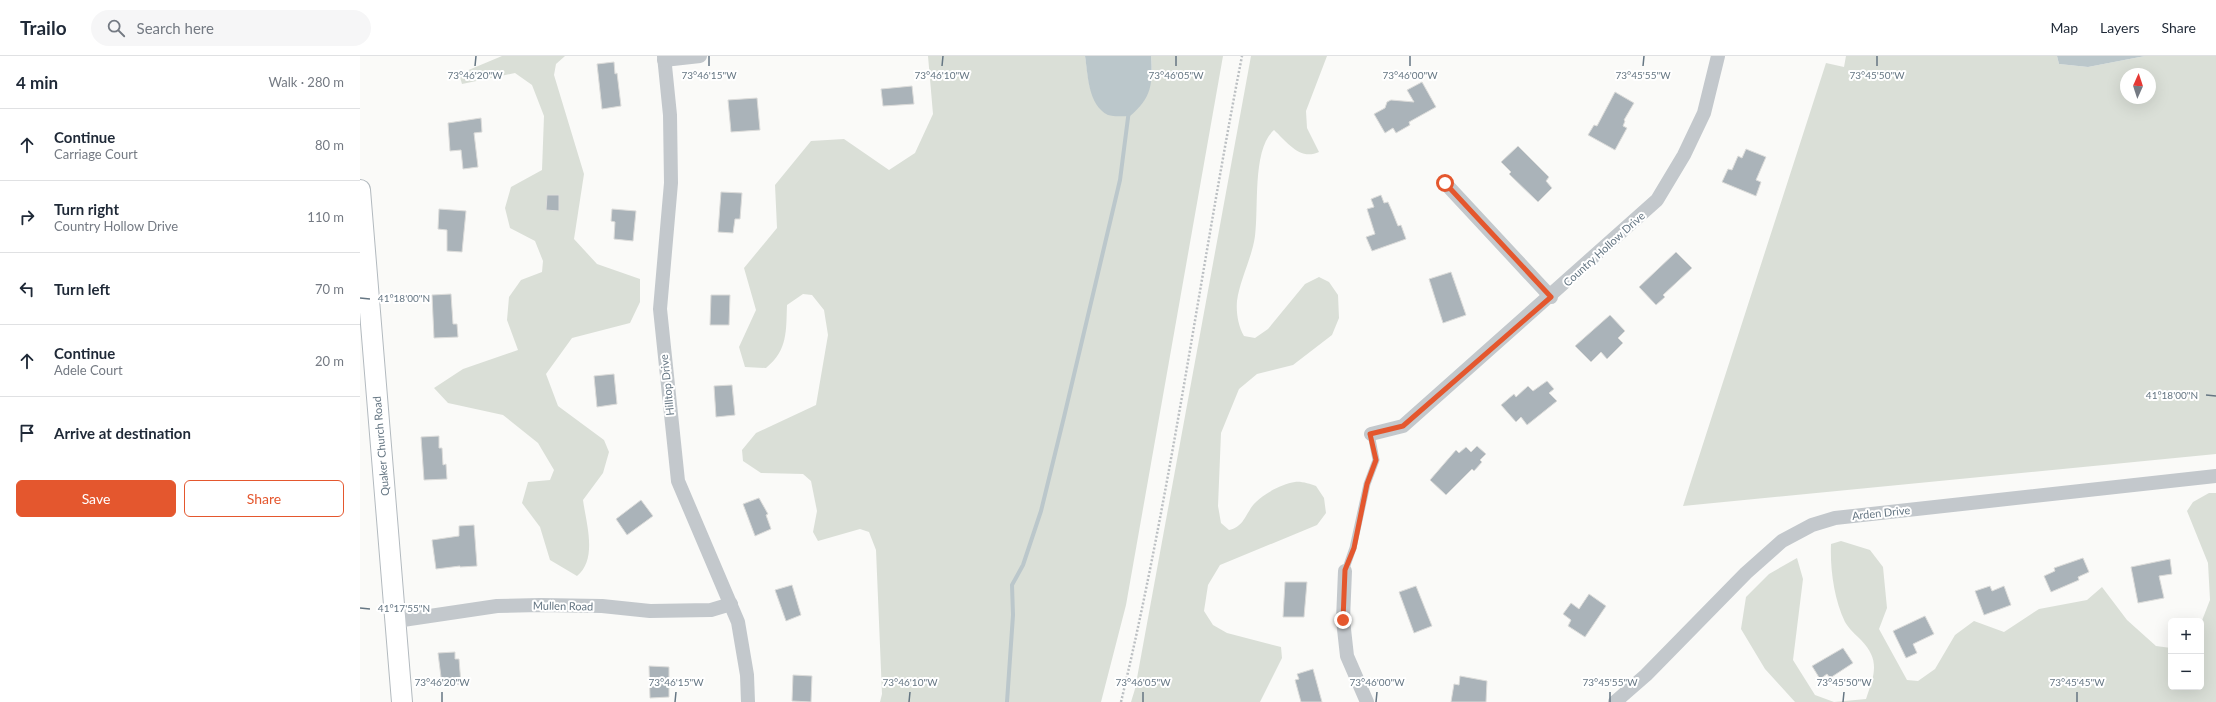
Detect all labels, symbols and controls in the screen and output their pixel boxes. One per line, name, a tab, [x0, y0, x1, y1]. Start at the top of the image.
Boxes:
search box	[91, 10, 371, 46]
text: Trailo	[20, 16, 67, 39]
icon: search	[105, 17, 127, 39]
text: Search here	[137, 19, 214, 37]
text: Map	[2050, 19, 2078, 36]
text: Layers	[2100, 19, 2140, 36]
text: Share	[2162, 19, 2196, 36]
north arrow	[2120, 68, 2156, 104]
text: 73°46'20"W	[447, 69, 503, 81]
text: 73°46'15"W	[681, 69, 737, 81]
text: 73°46'10"W	[914, 69, 970, 81]
text: 73°46'05"W	[1148, 69, 1204, 81]
text: 73°46'00"W	[1382, 69, 1438, 81]
text: 73°45'55"W	[1615, 69, 1671, 81]
text: 73°45'50"W	[1849, 69, 1905, 81]
text: 4 min	[16, 72, 58, 93]
text: Walk · 280 m	[268, 74, 344, 90]
text: Continue	[54, 128, 115, 146]
icon: ahead	[16, 134, 38, 156]
text: 80 m	[315, 137, 344, 153]
text: Carriage Court	[54, 146, 138, 162]
route start	[1436, 174, 1454, 192]
text: Turn right	[54, 200, 119, 218]
icon: right	[16, 206, 38, 228]
text: 110 m	[307, 209, 344, 225]
street label: Country Hollow Drive	[1560, 209, 1647, 289]
text: Country Hollow Drive	[54, 218, 178, 234]
icon: left	[16, 278, 38, 300]
text: Turn left	[54, 280, 110, 298]
text: 70 m	[315, 281, 344, 297]
text: 41°18'00"N	[378, 292, 430, 304]
text: Continue	[54, 344, 115, 362]
icon: ahead	[16, 350, 38, 372]
text: 20 m	[315, 353, 344, 369]
street label: Hilltop Drive	[657, 354, 676, 416]
text: Adele Court	[54, 362, 123, 378]
text: 41°18'00"N	[2146, 389, 2198, 401]
street label: Quaker Church Road	[370, 396, 391, 496]
icon: arrive	[16, 422, 38, 444]
text: Arrive at destination	[54, 424, 191, 442]
button: Save	[16, 480, 176, 517]
button: Share	[184, 480, 344, 517]
street label: Arden Drive	[1851, 503, 1911, 522]
street label: Mullen Road	[533, 598, 593, 613]
text: 41°17'55"N	[378, 602, 430, 614]
route end	[1334, 611, 1352, 629]
map controls	[2168, 618, 2204, 690]
button: +	[2168, 618, 2204, 654]
button: −	[2168, 654, 2204, 690]
text: 73°46'20"W	[414, 676, 470, 688]
text: 73°46'15"W	[648, 676, 704, 688]
text: 73°46'10"W	[882, 676, 938, 688]
text: 73°46'05"W	[1115, 676, 1171, 688]
text: 73°46'00"W	[1349, 676, 1405, 688]
text: 73°45'55"W	[1582, 676, 1638, 688]
text: 73°45'50"W	[1816, 676, 1872, 688]
text: 73°45'45"W	[2049, 676, 2105, 688]

